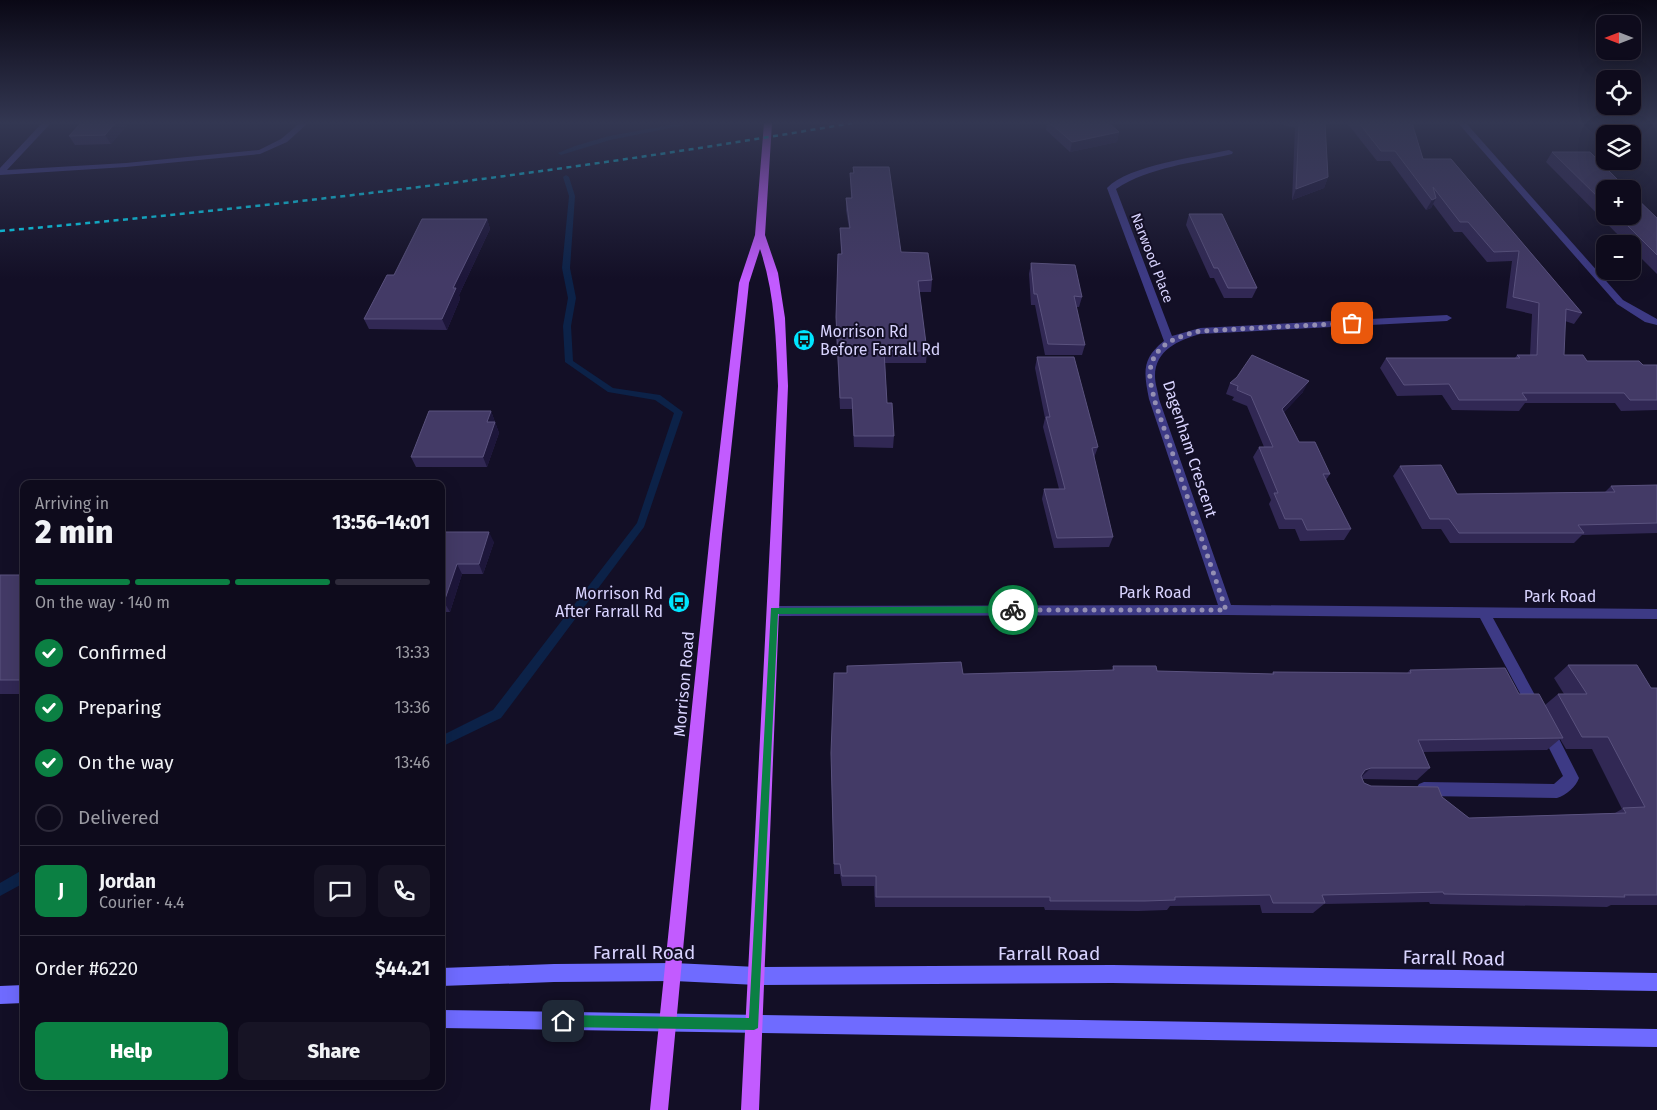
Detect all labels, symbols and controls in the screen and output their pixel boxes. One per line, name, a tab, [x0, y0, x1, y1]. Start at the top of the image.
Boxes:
north arrow	[1596, 15, 1641, 60]
map controls	[1596, 15, 1641, 280]
button: locate	[1596, 70, 1641, 115]
button: layers	[1596, 125, 1641, 170]
button: +	[1596, 180, 1641, 225]
street label: Narwood Place	[1127, 211, 1177, 305]
button: −	[1596, 235, 1641, 280]
pin	[1331, 302, 1373, 344]
icon: bag	[1338, 309, 1366, 337]
place label: Morrison Rd Before Farrall Rd	[820, 322, 940, 359]
bus stop icon: Morrison Rd Before Farrall Rd	[792, 328, 816, 352]
street label: Dagenham Crescent	[1159, 378, 1221, 520]
text: Arriving in	[35, 494, 109, 513]
text: 13:56–14:01	[332, 511, 430, 534]
text: 2 min	[35, 513, 113, 551]
street label: Park Road	[1119, 583, 1191, 602]
place label: Morrison Rd After Farrall Rd	[555, 584, 663, 621]
courier	[988, 585, 1038, 635]
street label: Park Road	[1524, 587, 1596, 606]
bus stop icon: Morrison Rd After Farrall Rd	[667, 590, 691, 614]
text: On the way · 140 m	[35, 593, 170, 612]
icon: bike	[999, 596, 1027, 624]
street label: Morrison Road	[670, 630, 698, 738]
icon: check	[35, 639, 63, 667]
text: Confirmed	[78, 641, 167, 664]
text: 13:33	[395, 643, 430, 662]
icon: check	[35, 694, 63, 722]
text: Preparing	[78, 696, 161, 719]
text: 13:36	[395, 698, 430, 717]
icon: check	[35, 749, 63, 777]
text: On the way	[78, 751, 174, 774]
text: 13:46	[394, 753, 430, 772]
text: Delivered	[78, 806, 160, 829]
button: chat	[314, 865, 366, 917]
button: phone	[378, 865, 430, 917]
text: Jordan	[99, 870, 156, 893]
text: J	[58, 879, 64, 902]
text: Courier · 4.4	[99, 893, 185, 912]
street label: Farrall Road	[593, 941, 695, 964]
street label: Farrall Road	[998, 942, 1100, 965]
street label: Farrall Road	[1402, 946, 1506, 970]
text: Order #6220	[35, 957, 138, 980]
text: $44.21	[375, 957, 430, 980]
pin	[542, 1000, 584, 1042]
icon: home	[549, 1007, 577, 1035]
button: Help	[35, 1022, 228, 1080]
button: Share	[238, 1022, 430, 1080]

